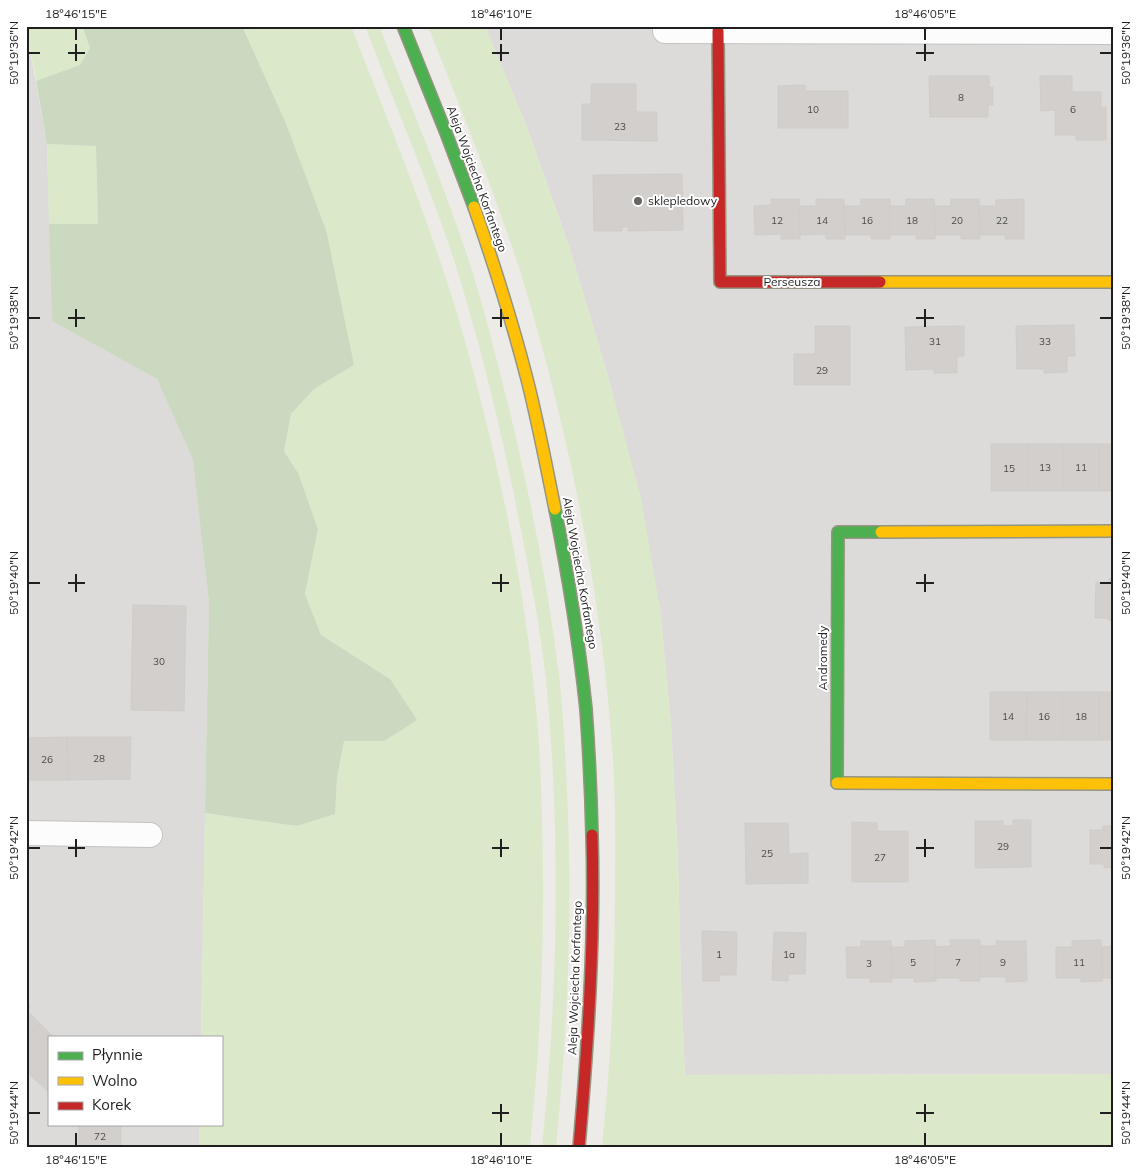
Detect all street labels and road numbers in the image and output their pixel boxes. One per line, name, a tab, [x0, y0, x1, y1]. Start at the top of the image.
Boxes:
street label: Aleja Wojciecha Korfantego	[444, 104, 511, 254]
street label: Perseusza	[763, 274, 821, 289]
street label: Aleja Wojciecha Korfantego	[560, 496, 601, 650]
street label: Andromedy	[815, 625, 830, 690]
street label: Aleja Wojciecha Korfantego	[564, 900, 585, 1055]

